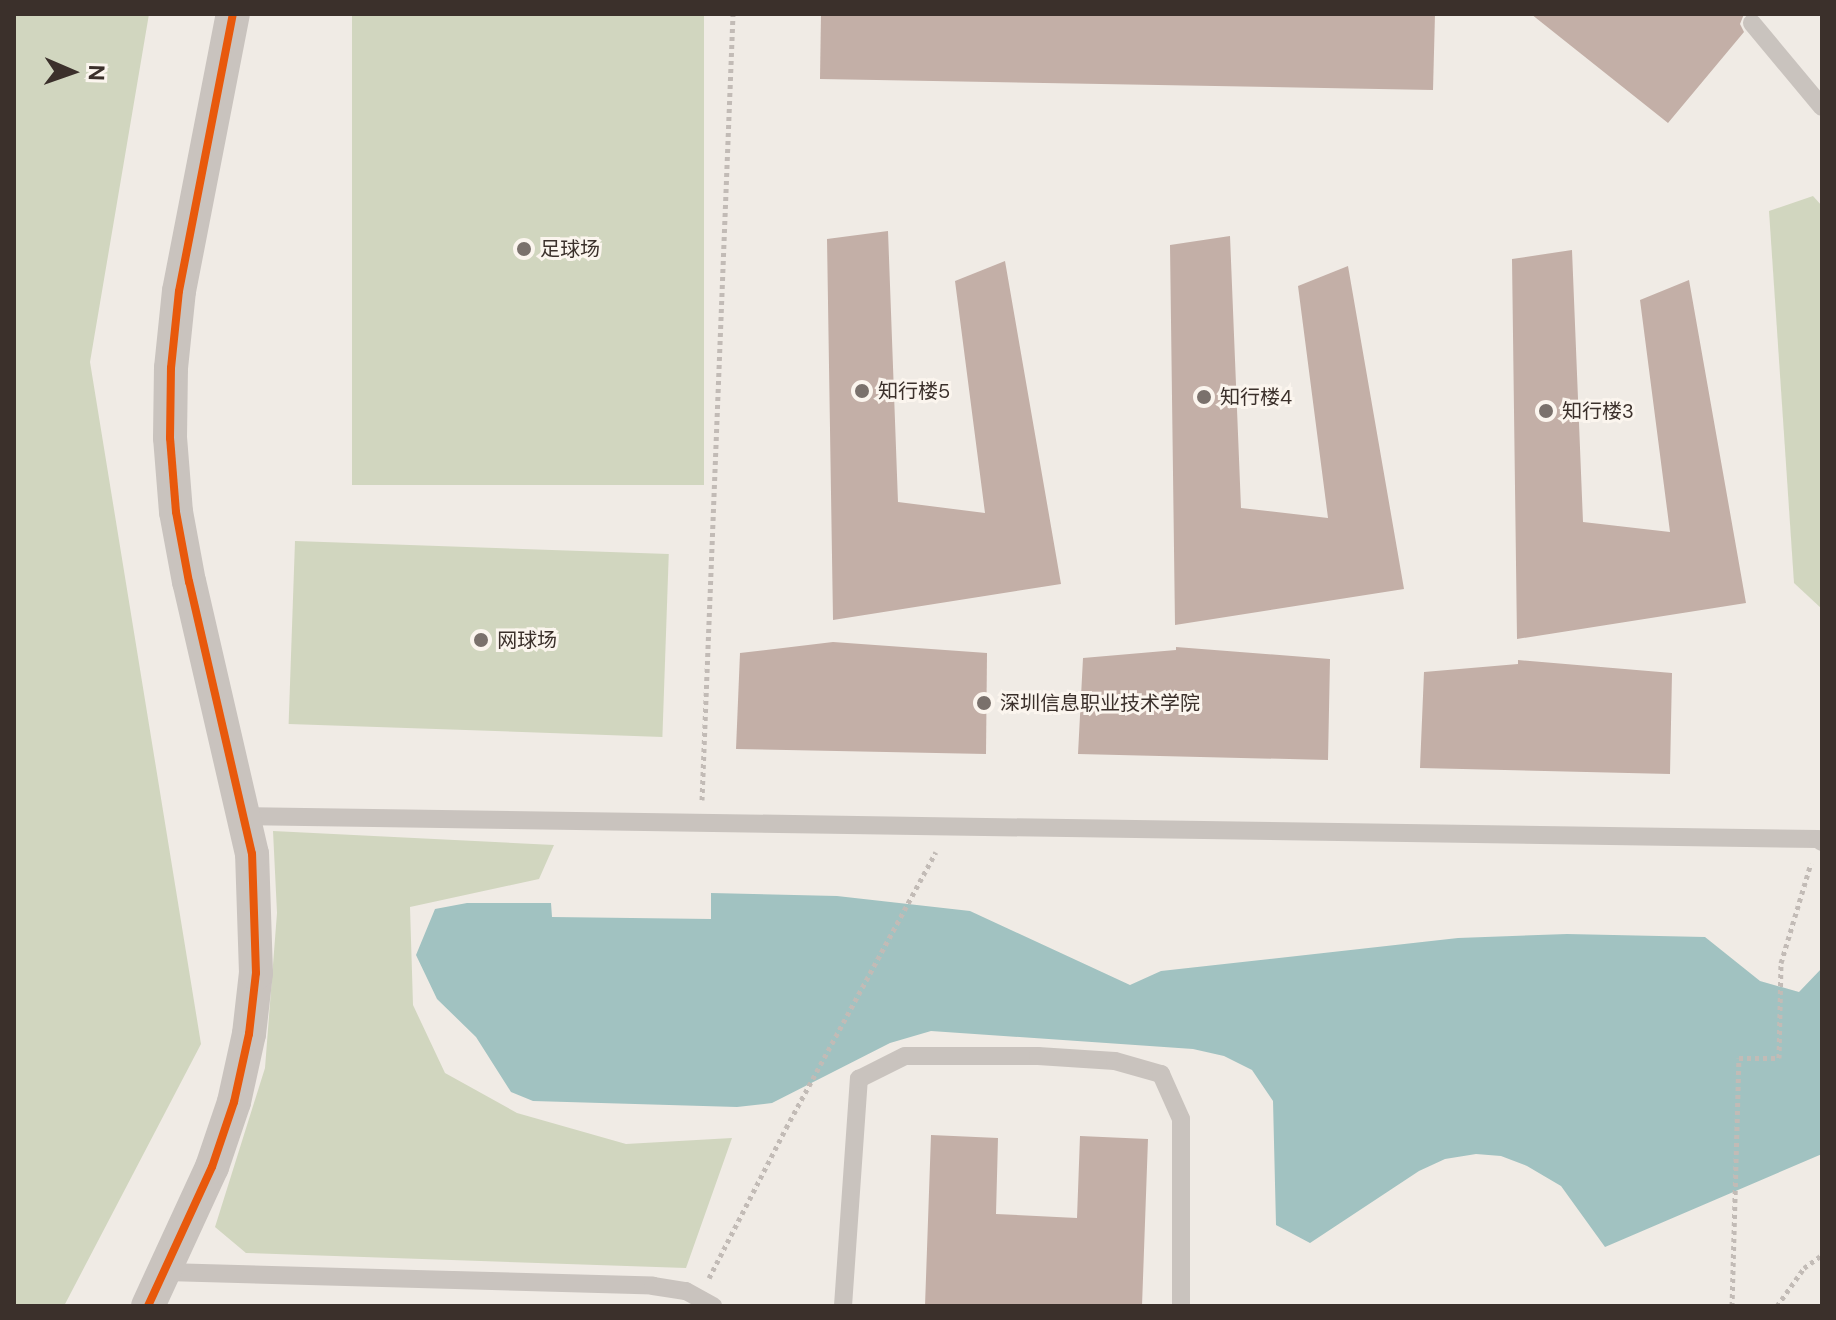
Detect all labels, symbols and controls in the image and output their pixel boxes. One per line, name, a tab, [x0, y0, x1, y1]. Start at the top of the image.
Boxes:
north arrow	[32, 32, 112, 112]
text: N	[82, 64, 111, 81]
place label: 足球场	[540, 237, 600, 261]
marker: 足球场	[515, 240, 533, 258]
place label: 知行楼5	[878, 379, 950, 403]
marker: 知行楼5	[853, 382, 871, 400]
place label: 知行楼4	[1220, 385, 1292, 409]
marker: 知行楼4	[1195, 388, 1213, 406]
place label: 知行楼3	[1562, 399, 1634, 423]
marker: 知行楼3	[1537, 402, 1555, 420]
place label: 网球场	[497, 628, 557, 652]
marker: 网球场	[472, 631, 490, 649]
place label: 深圳信息职业技术学院	[1000, 691, 1200, 715]
marker: 深圳信息职业技术学院	[975, 694, 993, 712]

